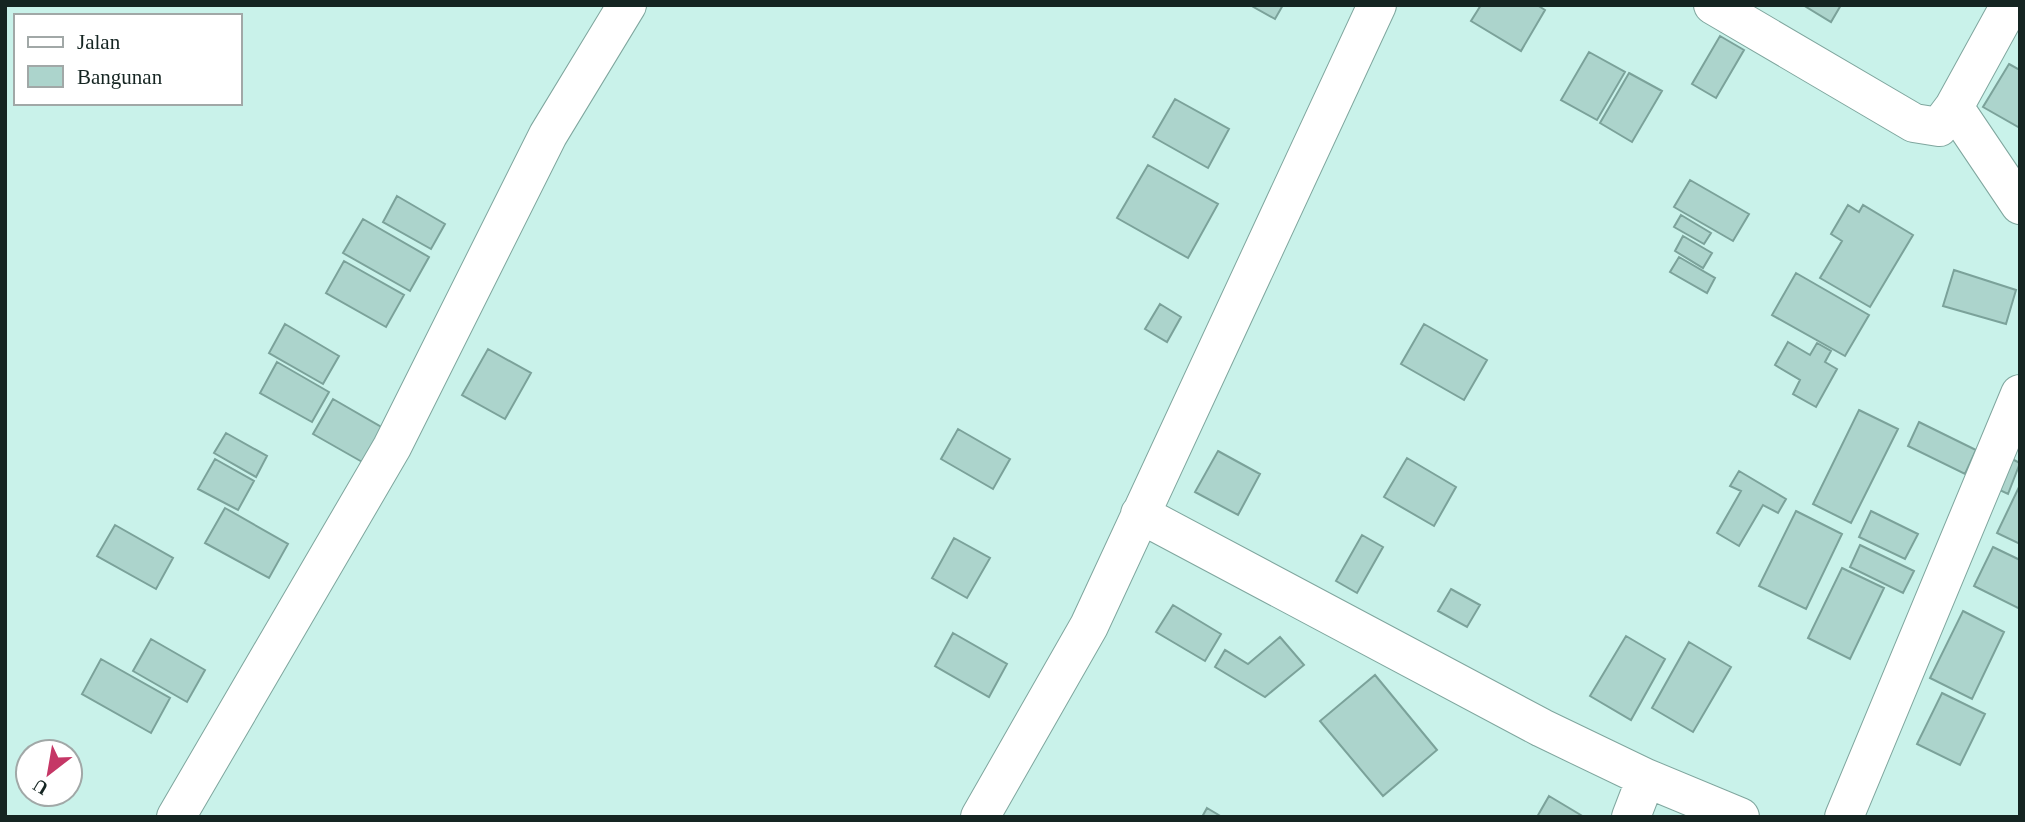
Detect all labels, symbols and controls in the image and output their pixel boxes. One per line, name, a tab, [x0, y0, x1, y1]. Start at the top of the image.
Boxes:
legend	[14, 14, 242, 105]
text: Jalan	[77, 30, 121, 54]
text: Bangunan	[77, 65, 163, 89]
north arrow	[14, 738, 84, 808]
text: U	[29, 774, 52, 800]

